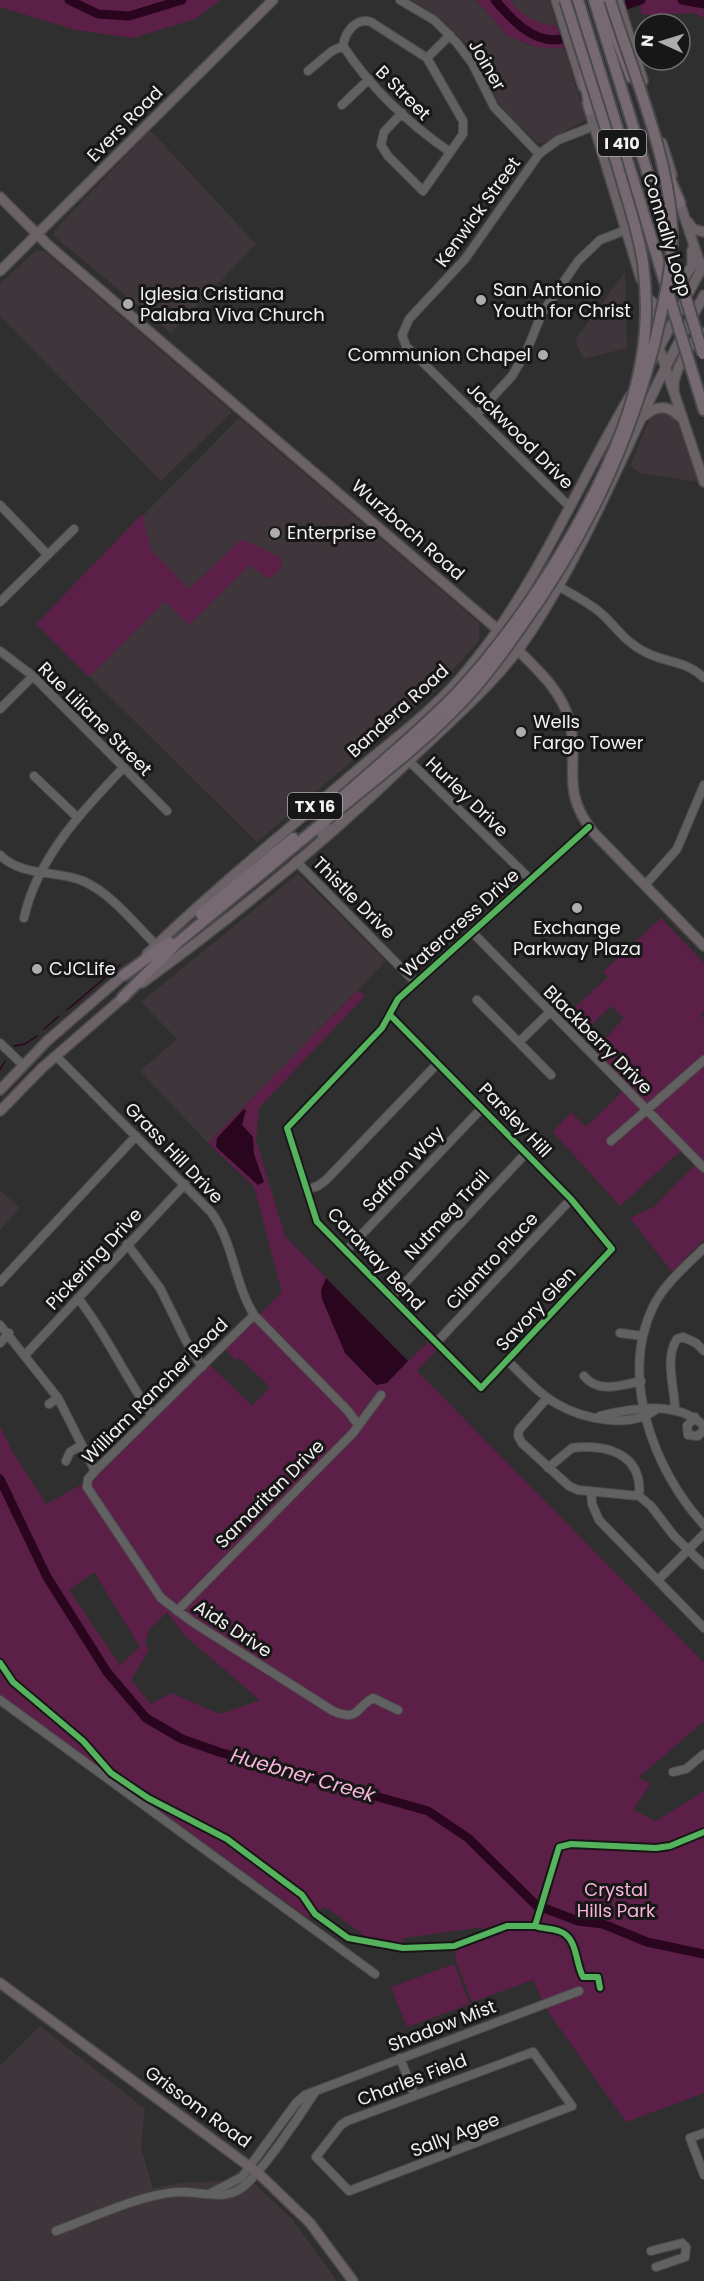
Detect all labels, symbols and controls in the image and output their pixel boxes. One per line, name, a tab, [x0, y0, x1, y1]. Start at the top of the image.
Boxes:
north arrow	[632, 12, 692, 72]
text: N	[636, 34, 659, 48]
street label: Joiner	[463, 35, 512, 95]
street label: B Street	[370, 60, 436, 126]
street label: Evers Road	[81, 80, 168, 167]
road number: I 410	[598, 130, 646, 156]
street label: Kenwick Street	[429, 152, 526, 272]
street label: Connally Loop	[637, 170, 698, 299]
place label: San Antonio Youth for Christ	[493, 277, 631, 323]
place label: Iglesia Cristiana Palabra Viva Church	[140, 281, 325, 327]
marker: San Antonio Youth for Christ	[474, 293, 488, 307]
marker: Iglesia Cristiana Palabra Viva Church	[121, 297, 135, 311]
place label: Communion Chapel	[348, 342, 531, 367]
marker: Communion Chapel	[536, 348, 550, 362]
street label: Jackwood Drive	[461, 377, 579, 495]
street label: Wurzbach Road	[346, 473, 470, 586]
place label: Enterprise	[287, 520, 376, 545]
marker: Enterprise	[268, 526, 282, 540]
street label: Rue Liliane Street	[33, 656, 158, 781]
street label: Bandera Road	[342, 658, 454, 763]
place label: Wells Fargo Tower	[533, 709, 644, 755]
marker: Wells Fargo Tower	[514, 725, 528, 739]
street label: Hurley Drive	[420, 751, 514, 843]
road number: TX 16	[288, 793, 342, 819]
street label: Thistle Drive	[308, 851, 401, 944]
street label: Watercress Drive	[395, 863, 524, 983]
marker: Exchange Parkway Plaza	[570, 901, 584, 915]
place label: Exchange Parkway Plaza	[513, 915, 641, 961]
place label: CJCLife	[49, 956, 116, 981]
marker: CJCLife	[30, 962, 44, 976]
street label: Blackberry Drive	[538, 980, 658, 1100]
street label: Parsley Hill	[473, 1077, 557, 1162]
street label: Grass Hill Drive	[119, 1096, 229, 1209]
street label: Saffron Way	[356, 1120, 449, 1217]
street label: Nutmeg Trail	[398, 1164, 495, 1265]
street label: Pickering Drive	[40, 1202, 147, 1315]
street label: Caraway Bend	[322, 1202, 431, 1316]
street label: Cilantro Place	[440, 1206, 543, 1315]
street label: Savory Glen	[490, 1261, 581, 1356]
street label: William Rancher Road	[76, 1312, 233, 1469]
street label: Samaritan Drive	[210, 1434, 330, 1554]
street label: Aids Drive	[190, 1594, 277, 1663]
water label: Huebner Creek	[227, 1741, 380, 1809]
park label: Crystal Hills Park	[577, 1877, 656, 1923]
street label: Shadow Mist	[384, 1994, 499, 2058]
street label: Charles Field	[353, 2047, 470, 2112]
street label: Grissom Road	[140, 2060, 256, 2154]
street label: Sally Agee	[407, 2106, 503, 2163]

